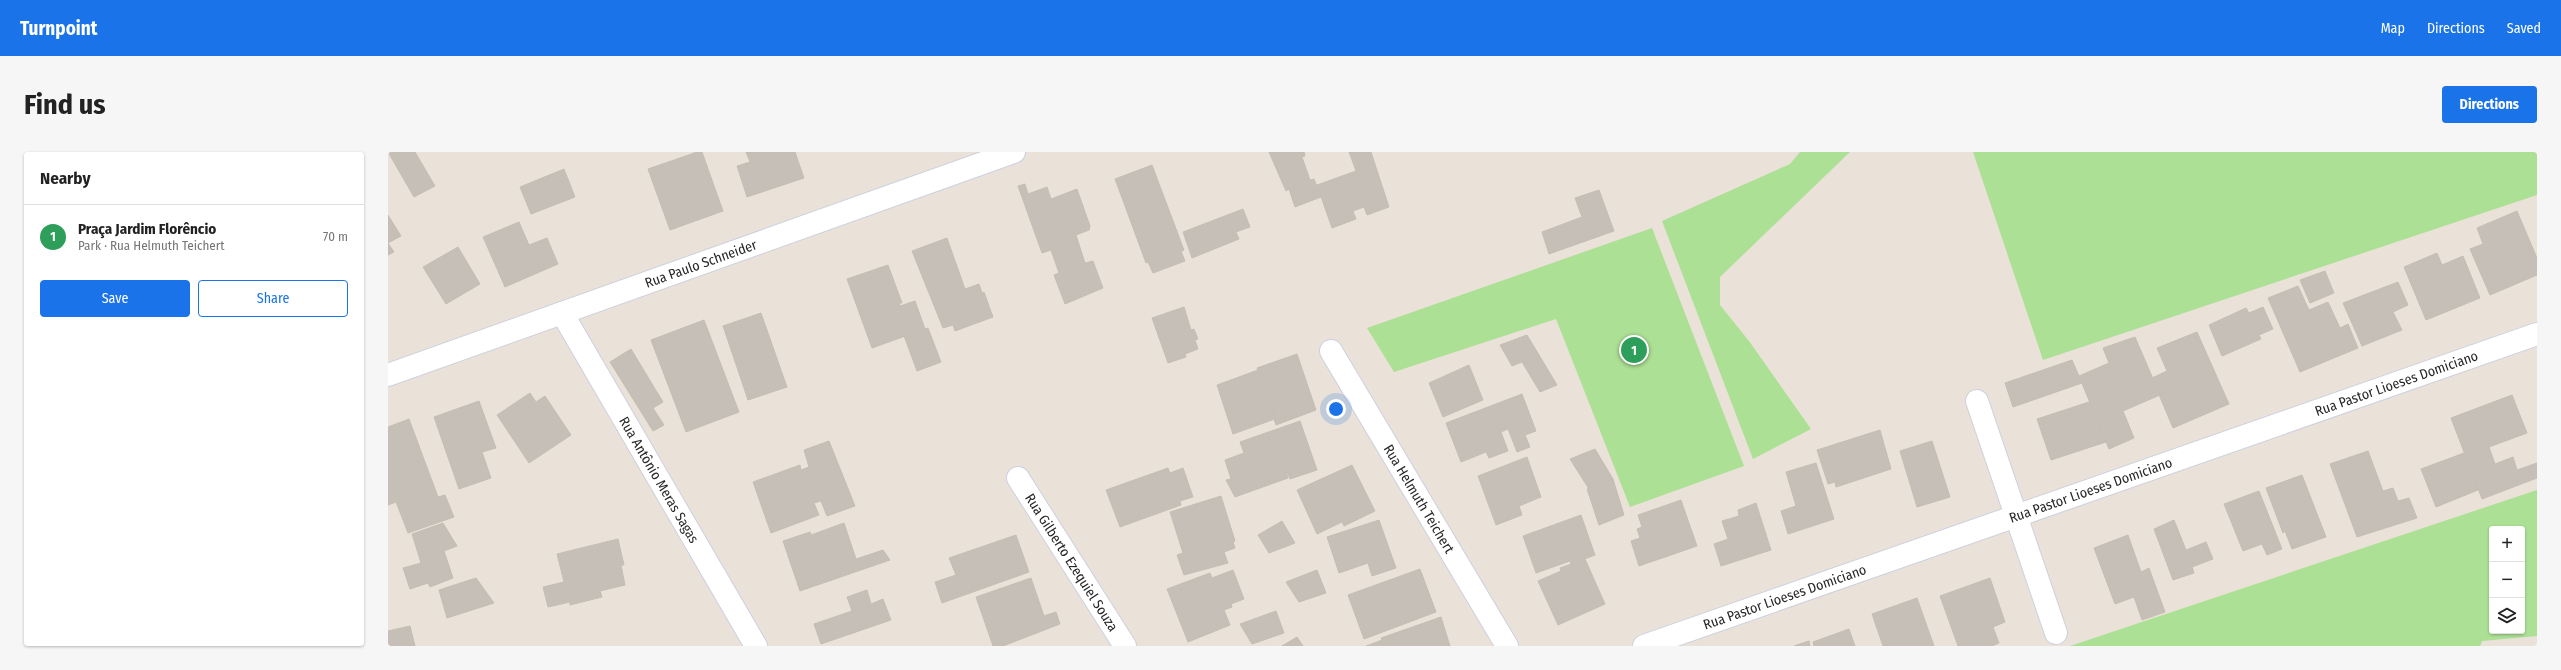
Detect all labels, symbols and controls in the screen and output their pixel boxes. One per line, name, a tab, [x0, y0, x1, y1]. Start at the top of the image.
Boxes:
text: Turnpoint	[20, 17, 97, 40]
text: Map	[2381, 20, 2405, 37]
text: Directions	[2427, 20, 2485, 37]
text: Saved	[2507, 20, 2541, 37]
button: Directions	[2442, 86, 2537, 123]
text: Find us	[24, 88, 106, 121]
text: Nearby	[40, 168, 91, 189]
text: Praça Jardim Florêncio	[78, 220, 216, 238]
text: 1	[50, 229, 56, 244]
text: 70 m	[323, 229, 348, 244]
street label: Rua Paulo Schneider	[642, 236, 759, 291]
text: Park · Rua Helmuth Teichert	[78, 238, 225, 253]
button: Save	[40, 280, 190, 317]
button: Share	[198, 280, 348, 317]
pin: 1	[1621, 335, 1647, 365]
street label: Rua Pastor Lioeses Domiciano	[2313, 347, 2480, 419]
your location	[1326, 399, 1346, 419]
street label: Rua Antônio Meras Sagas	[616, 414, 703, 546]
street label: Rua Helmuth Teichert	[1380, 441, 1458, 556]
street label: Rua Pastor Lioeses Domiciano	[2007, 454, 2174, 526]
street label: Rua Gilberto Ezequiel Souza	[1022, 490, 1122, 634]
map controls	[2489, 526, 2525, 634]
button: +	[2489, 526, 2525, 562]
street label: Rua Pastor Lioeses Domiciano	[1701, 561, 1868, 633]
button: −	[2489, 562, 2525, 598]
button: layers	[2489, 598, 2525, 634]

